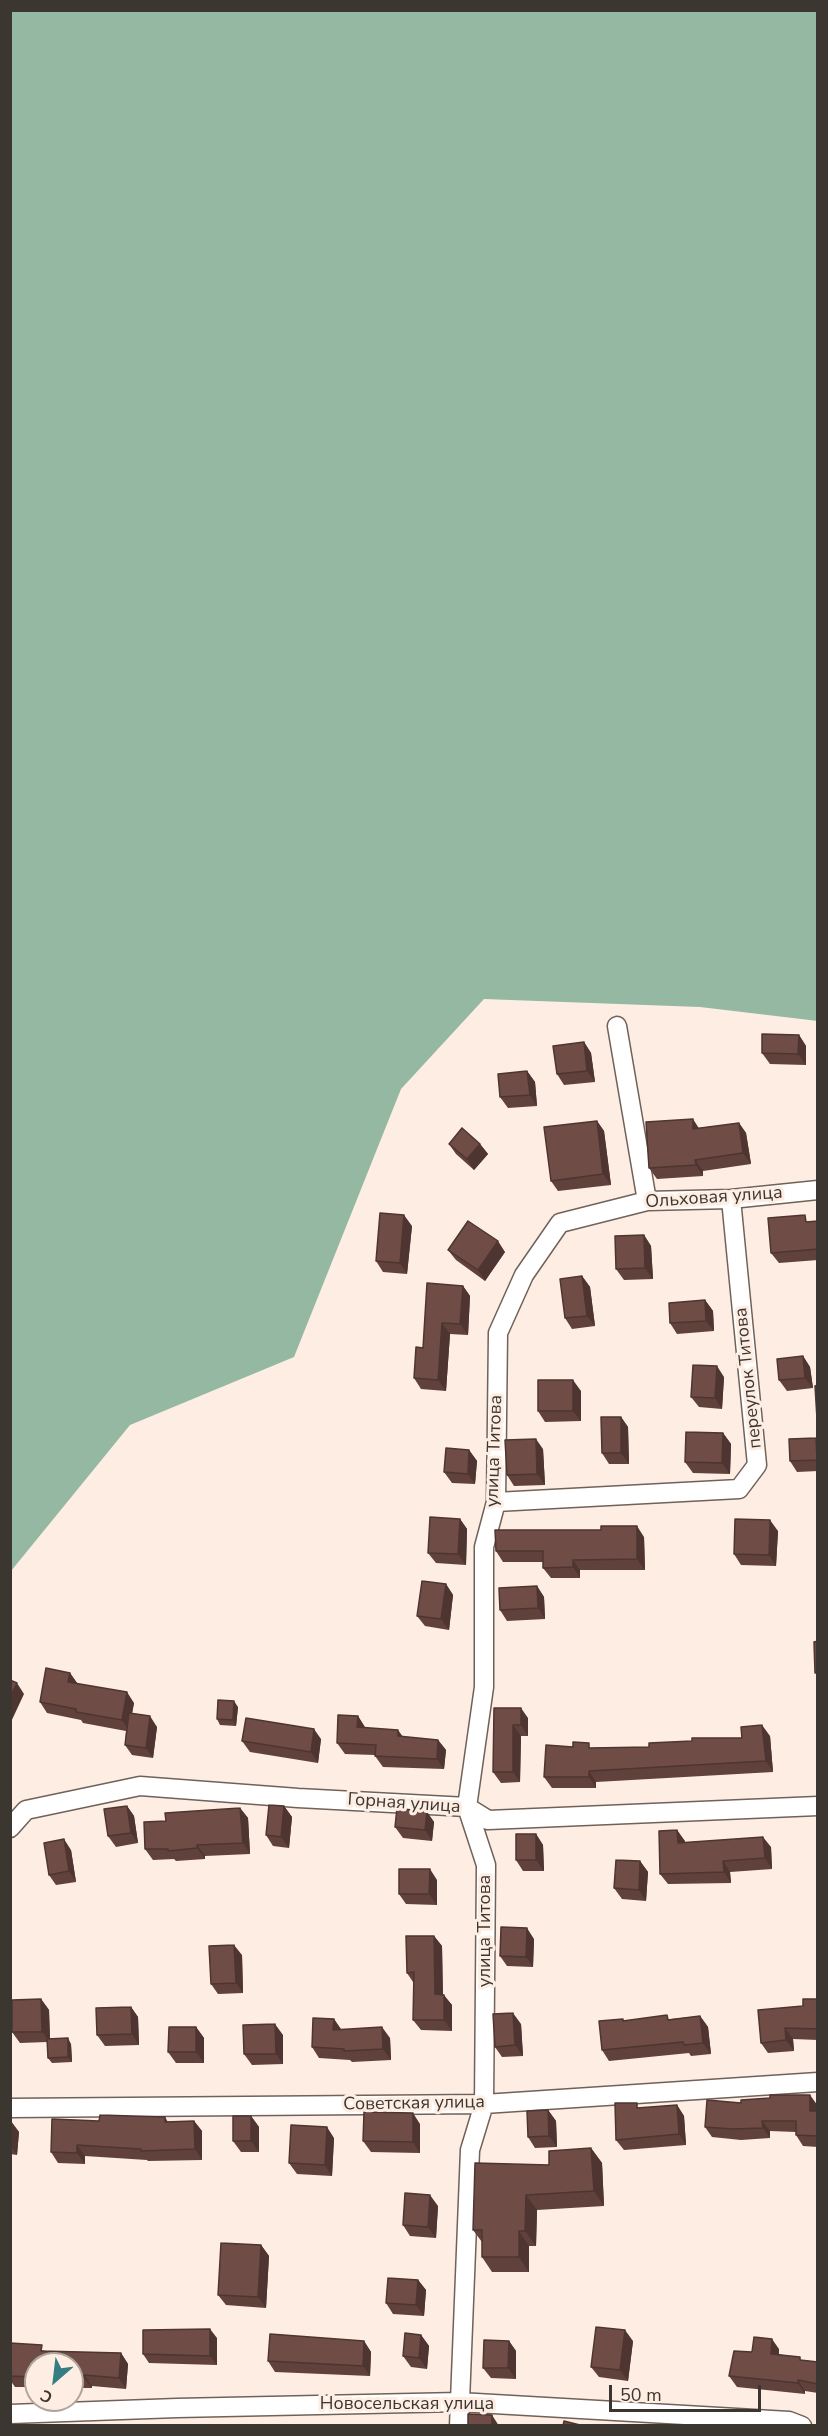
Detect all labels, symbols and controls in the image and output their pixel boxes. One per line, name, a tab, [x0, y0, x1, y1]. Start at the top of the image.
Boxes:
street label: Ольховая улица	[645, 1182, 783, 1214]
street label: переулок Титова	[731, 1306, 767, 1450]
street label: улица Титова	[482, 1394, 508, 1508]
street label: Горная улица	[347, 1789, 461, 1819]
street label: улица Титова	[475, 1875, 497, 1987]
street label: Советская улица	[343, 2092, 485, 2116]
north arrow	[24, 2352, 84, 2412]
scale bar	[612, 2373, 764, 2411]
text: 50 m	[620, 2383, 662, 2407]
text: С	[37, 2384, 56, 2408]
street label: Новосельская улица	[320, 2394, 494, 2416]

